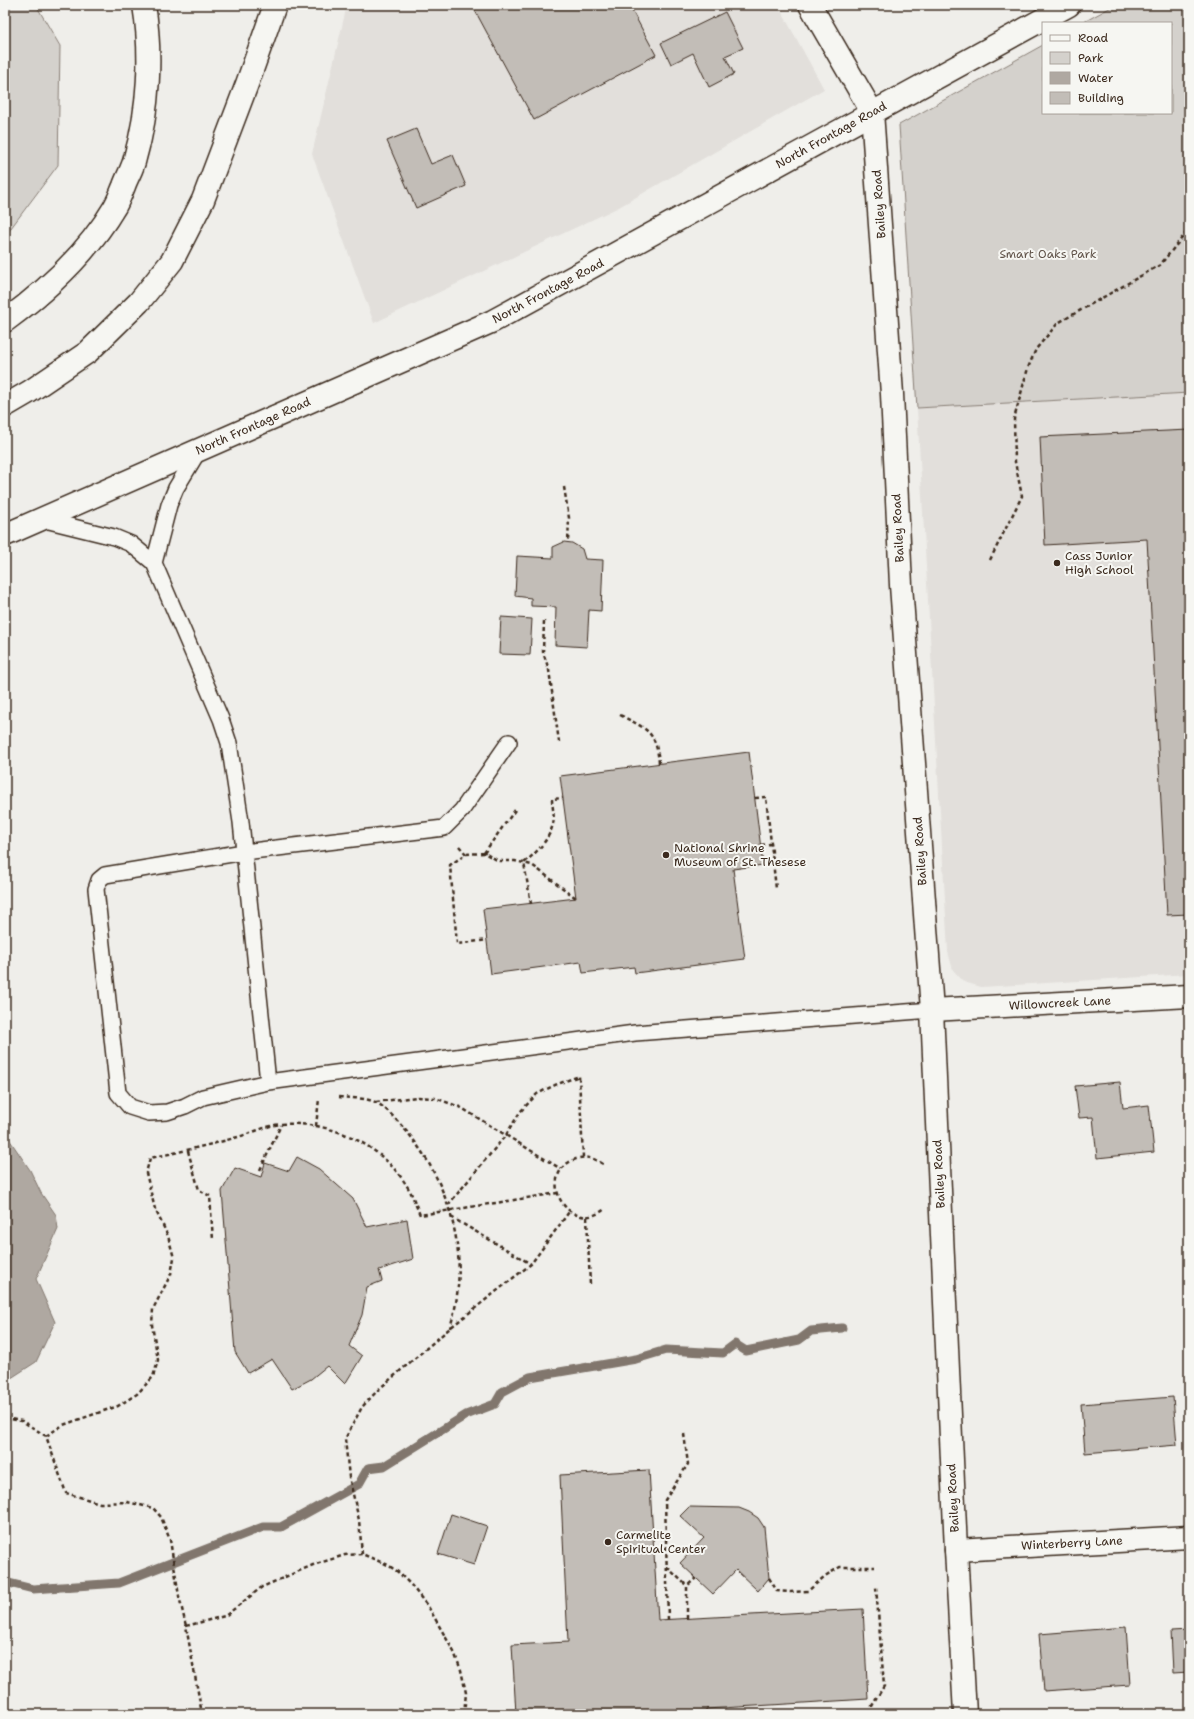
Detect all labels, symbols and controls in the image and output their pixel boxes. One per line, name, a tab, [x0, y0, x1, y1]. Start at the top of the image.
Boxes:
legend	[1042, 22, 1172, 114]
text: Road	[1078, 30, 1109, 46]
text: Park	[1078, 50, 1104, 66]
text: Water	[1078, 70, 1114, 86]
text: Building	[1078, 90, 1124, 106]
street label: North Frontage Road	[773, 98, 890, 172]
street label: Bailey Road	[869, 169, 889, 239]
park label: Smart Oaks Park	[999, 246, 1097, 262]
street label: North Frontage Road	[489, 255, 607, 327]
street label: North Frontage Road	[193, 393, 313, 459]
street label: Bailey Road	[888, 493, 908, 563]
place label: Cass Junior High School	[1065, 548, 1134, 578]
marker: Cass Junior High School	[1052, 558, 1062, 568]
street label: Bailey Road	[910, 816, 930, 886]
place label: National Shrine Museum of St. Thesese	[674, 840, 806, 870]
marker: National Shrine Museum of St. Thesese	[661, 850, 671, 860]
street label: Willowcreek Lane	[1008, 992, 1112, 1014]
street label: Bailey Road	[929, 1139, 949, 1209]
street label: Bailey Road	[943, 1463, 963, 1533]
place label: Carmelite Spiritual Center	[616, 1527, 706, 1557]
street label: Winterberry Lane	[1021, 1532, 1124, 1554]
marker: Carmelite Spiritual Center	[603, 1537, 613, 1547]

